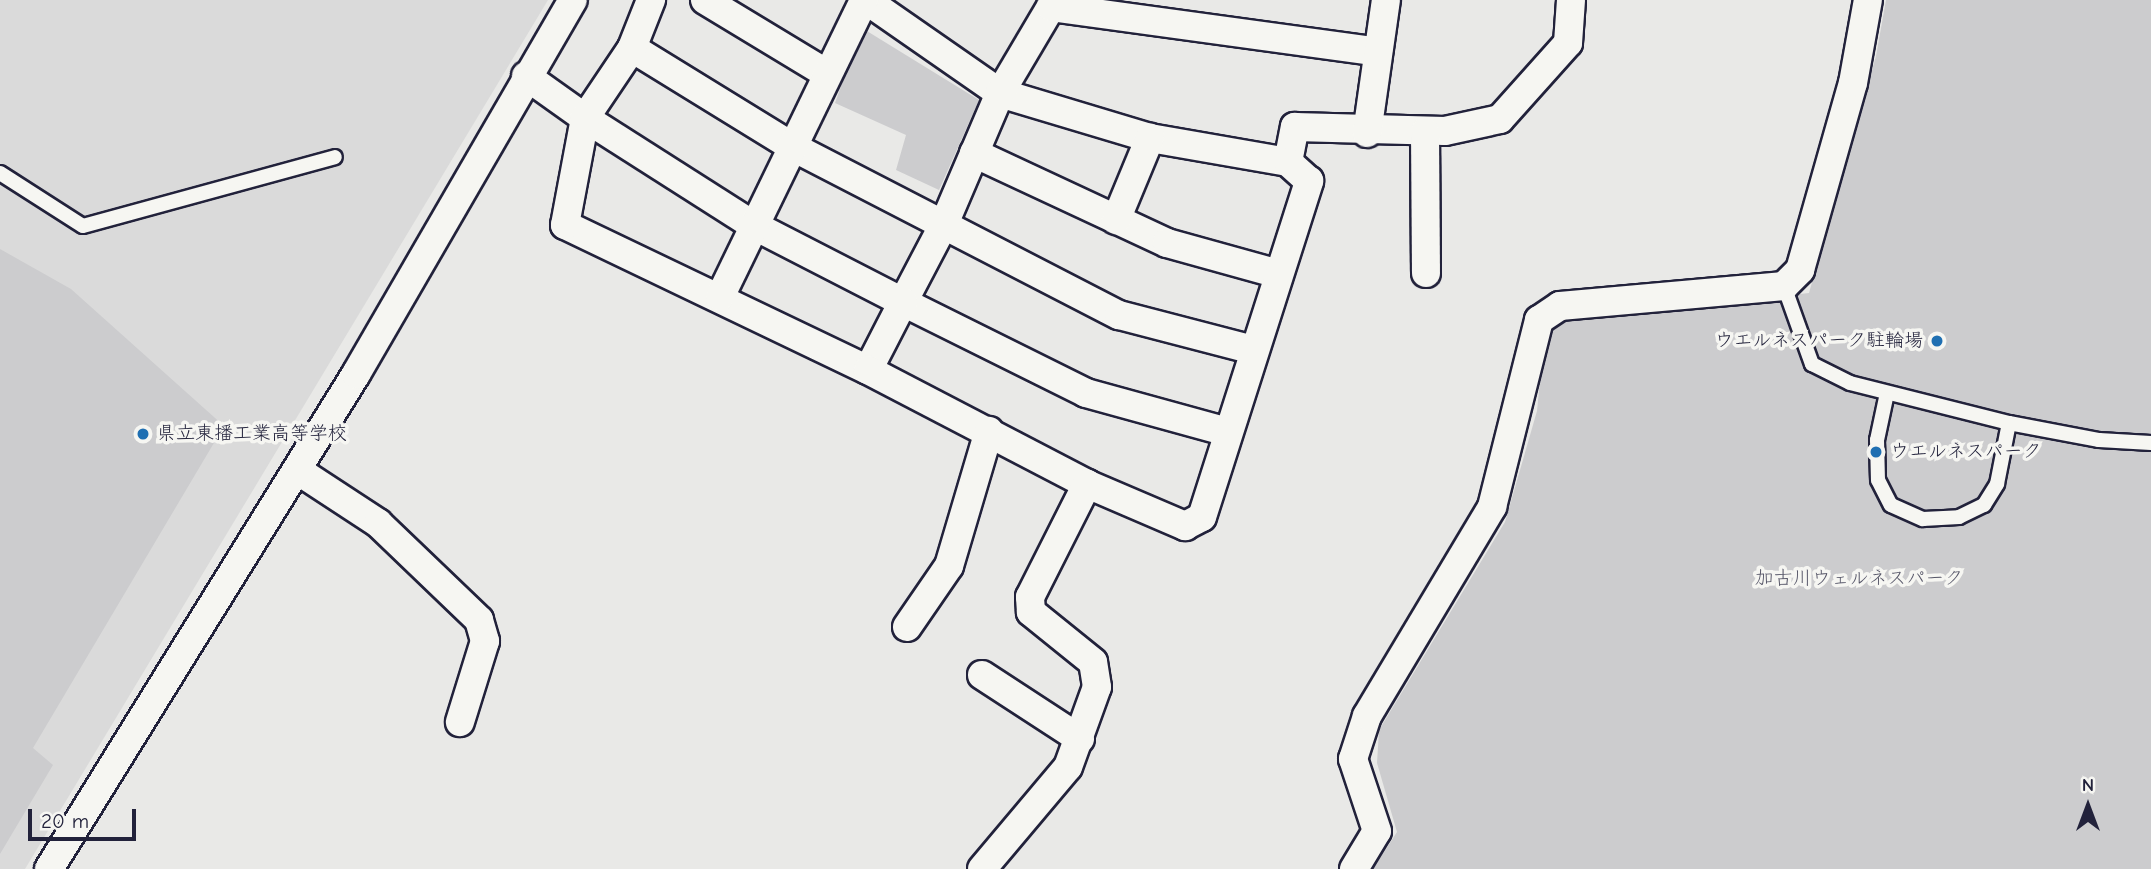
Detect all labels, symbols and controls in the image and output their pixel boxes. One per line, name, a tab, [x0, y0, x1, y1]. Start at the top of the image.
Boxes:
place label: ウエルネスパーク駐輪場	[1714, 330, 1923, 352]
marker: ウエルネスパーク駐輪場	[1929, 333, 1945, 349]
place label: 県立東播工業高等学校	[157, 423, 347, 445]
marker: 県立東播工業高等学校	[135, 426, 151, 442]
place label: ウエルネスパーク	[1890, 441, 2042, 463]
marker: ウエルネスパーク	[1868, 444, 1884, 460]
park label: 加古川ウェルネスパーク	[1755, 568, 1963, 590]
north arrow	[2053, 771, 2123, 841]
text: N	[2082, 774, 2094, 796]
scale bar	[32, 796, 140, 840]
text: 20 m	[41, 809, 89, 833]

